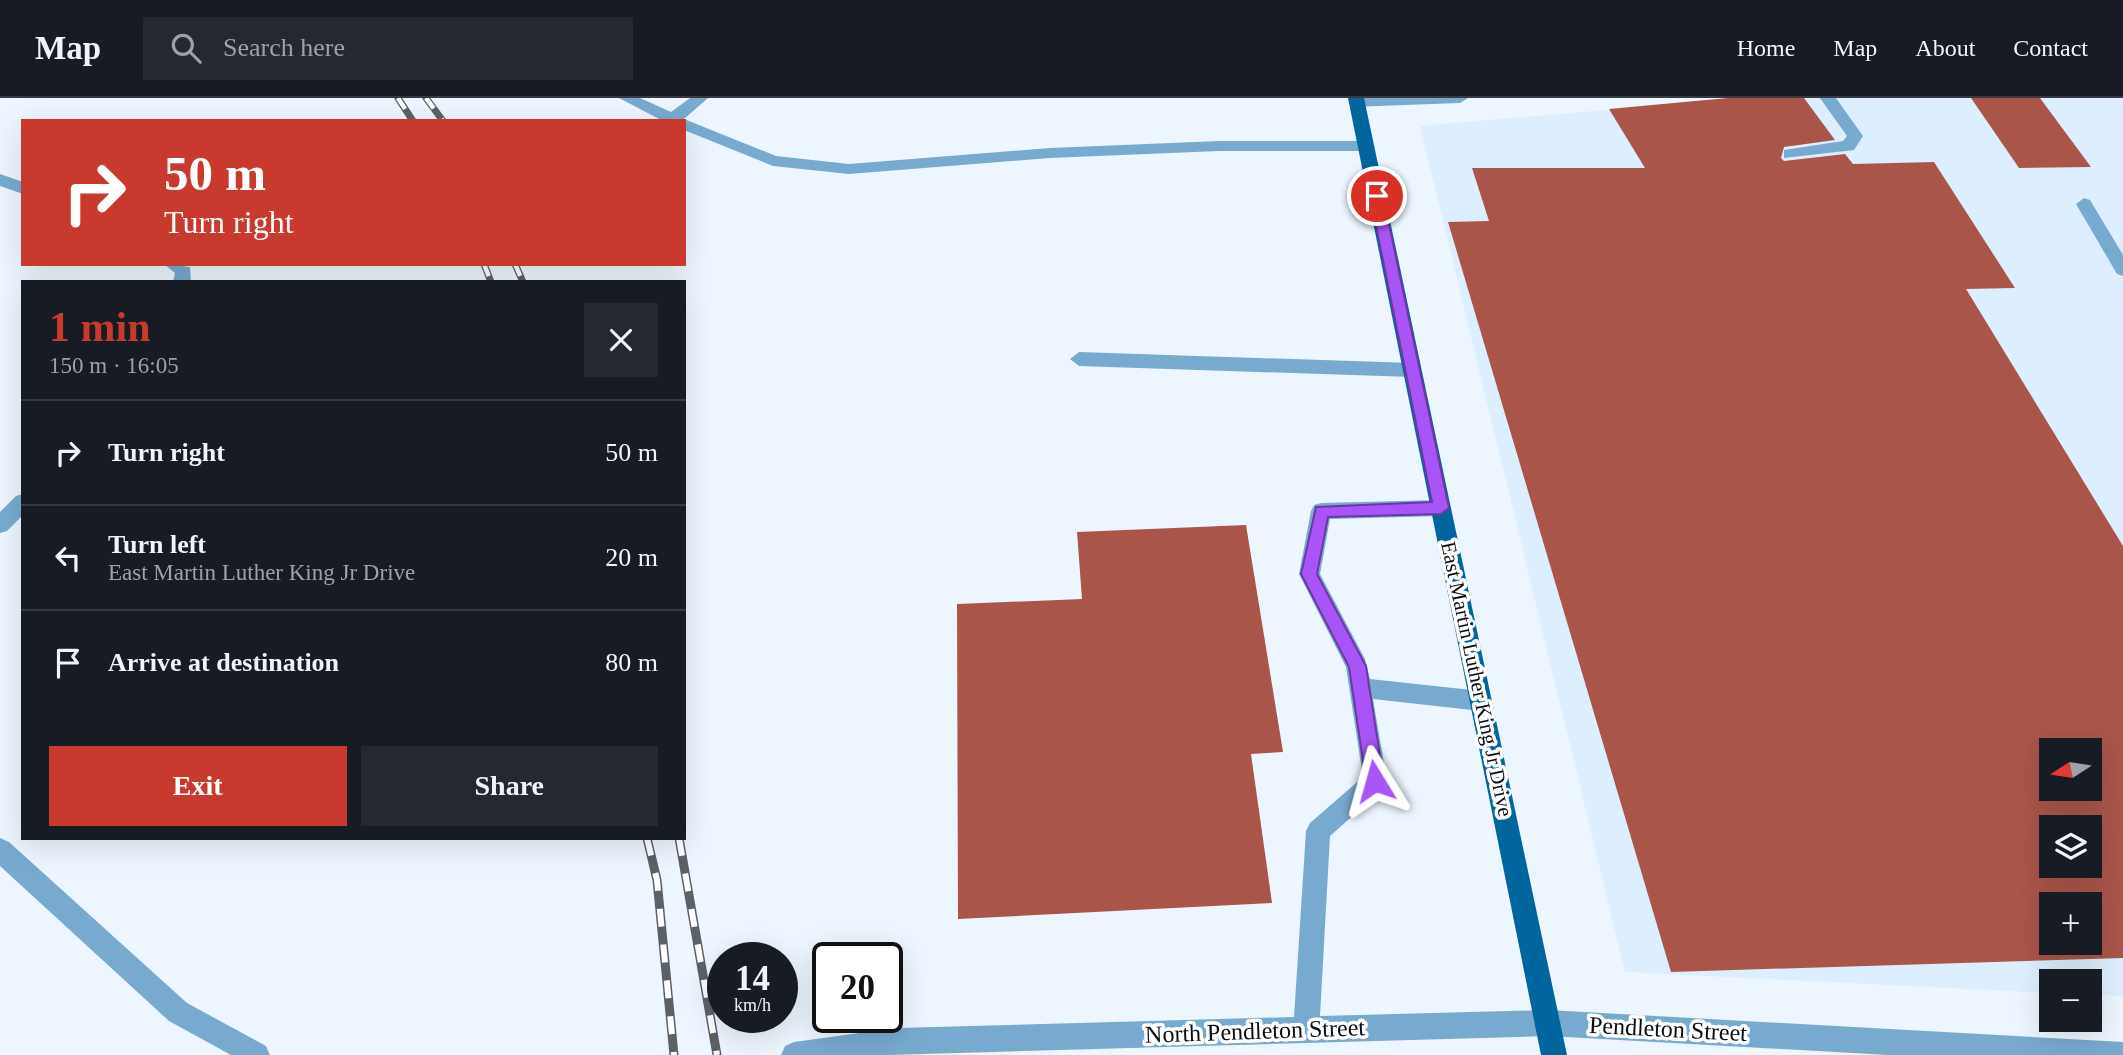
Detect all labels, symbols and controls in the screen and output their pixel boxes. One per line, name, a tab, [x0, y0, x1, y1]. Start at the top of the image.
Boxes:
search box	[143, 17, 633, 80]
icon: search	[167, 29, 205, 67]
text: Map	[35, 30, 101, 66]
text: Search here	[223, 33, 345, 62]
text: Home	[1737, 35, 1795, 61]
text: Map	[1833, 35, 1877, 61]
text: About	[1915, 35, 1975, 61]
text: Contact	[2013, 35, 2088, 61]
text: 50 m	[164, 146, 266, 201]
icon: right	[49, 147, 140, 238]
pin	[1347, 166, 1407, 226]
icon: arrive	[1358, 177, 1396, 215]
text: Turn right	[164, 204, 294, 240]
button: close	[584, 303, 658, 377]
text: 1 min	[49, 304, 151, 350]
text: 150 m · 16:05	[49, 353, 179, 378]
icon: right	[49, 434, 87, 472]
text: Turn right	[108, 438, 225, 467]
text: 50 m	[605, 438, 658, 467]
text: Turn left	[108, 530, 206, 559]
icon: left	[49, 539, 87, 577]
street label: East Martin Luther King Jr Drive	[1436, 539, 1518, 819]
text: 20 m	[605, 543, 658, 572]
text: East Martin Luther King Jr Drive	[108, 560, 415, 585]
icon: arrive	[49, 644, 87, 682]
text: Arrive at destination	[108, 648, 339, 677]
text: 80 m	[605, 648, 658, 677]
north arrow	[2039, 738, 2102, 802]
map controls	[2039, 738, 2102, 1032]
position arrow	[1338, 744, 1412, 818]
button: Exit	[49, 746, 347, 826]
button: Share	[361, 746, 658, 826]
button: layers	[2039, 815, 2102, 878]
button: +	[2039, 892, 2102, 955]
speed limit sign: 20	[812, 942, 903, 1033]
text: 14	[735, 959, 770, 998]
button: −	[2039, 969, 2102, 1032]
text: km/h	[734, 995, 771, 1015]
street label: Pendleton Street	[1588, 1012, 1748, 1046]
street label: North Pendleton Street	[1145, 1014, 1366, 1048]

